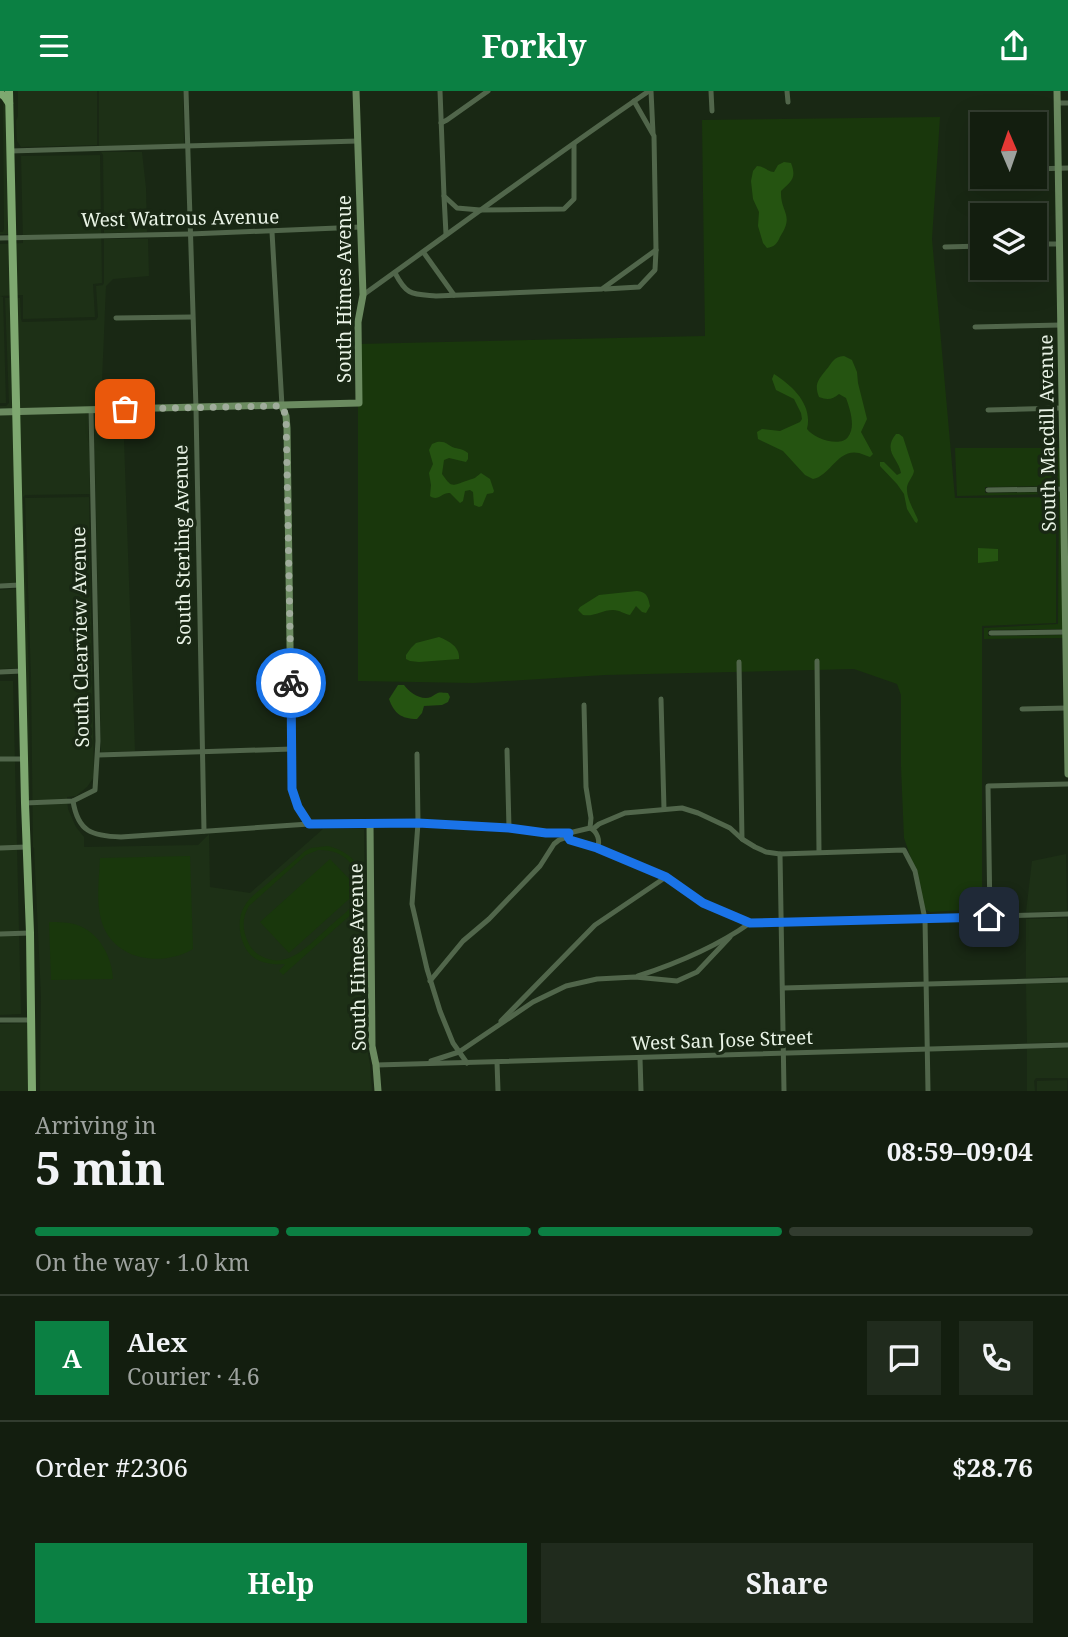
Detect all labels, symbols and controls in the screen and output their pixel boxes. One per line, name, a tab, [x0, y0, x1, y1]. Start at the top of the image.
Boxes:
text: Forkly	[481, 24, 587, 67]
icon: menu	[35, 27, 73, 65]
icon: share	[995, 27, 1033, 65]
north arrow	[970, 112, 1046, 189]
map controls	[970, 112, 1047, 280]
street label: South Himes Avenue	[331, 195, 357, 383]
street label: West Watrous Avenue	[81, 203, 279, 233]
button: layers	[970, 203, 1047, 280]
street label: South Macdill Avenue	[1032, 334, 1062, 532]
pin	[95, 379, 155, 439]
icon: bag	[106, 390, 144, 428]
street label: South Sterling Avenue	[167, 445, 197, 645]
street label: South Clearview Avenue	[65, 526, 95, 748]
courier	[256, 648, 326, 718]
icon: bike	[272, 664, 310, 702]
street label: South Himes Avenue	[342, 863, 372, 1051]
pin	[959, 887, 1019, 947]
icon: home	[970, 898, 1008, 936]
street label: West San Jose Street	[631, 1024, 814, 1056]
text: Arriving in	[35, 1109, 156, 1141]
text: 08:59–09:04	[887, 1133, 1033, 1169]
text: 5 min	[35, 1136, 165, 1198]
text: On the way · 1.0 km	[35, 1246, 250, 1278]
button: chat	[867, 1321, 941, 1395]
button: phone	[959, 1321, 1033, 1395]
text: Alex	[127, 1324, 187, 1360]
text: A	[62, 1340, 82, 1376]
text: Courier · 4.6	[127, 1360, 260, 1392]
text: Order #2306	[35, 1449, 188, 1485]
text: $28.76	[952, 1449, 1033, 1485]
button: Help	[35, 1543, 527, 1623]
button: Share	[541, 1543, 1033, 1623]

